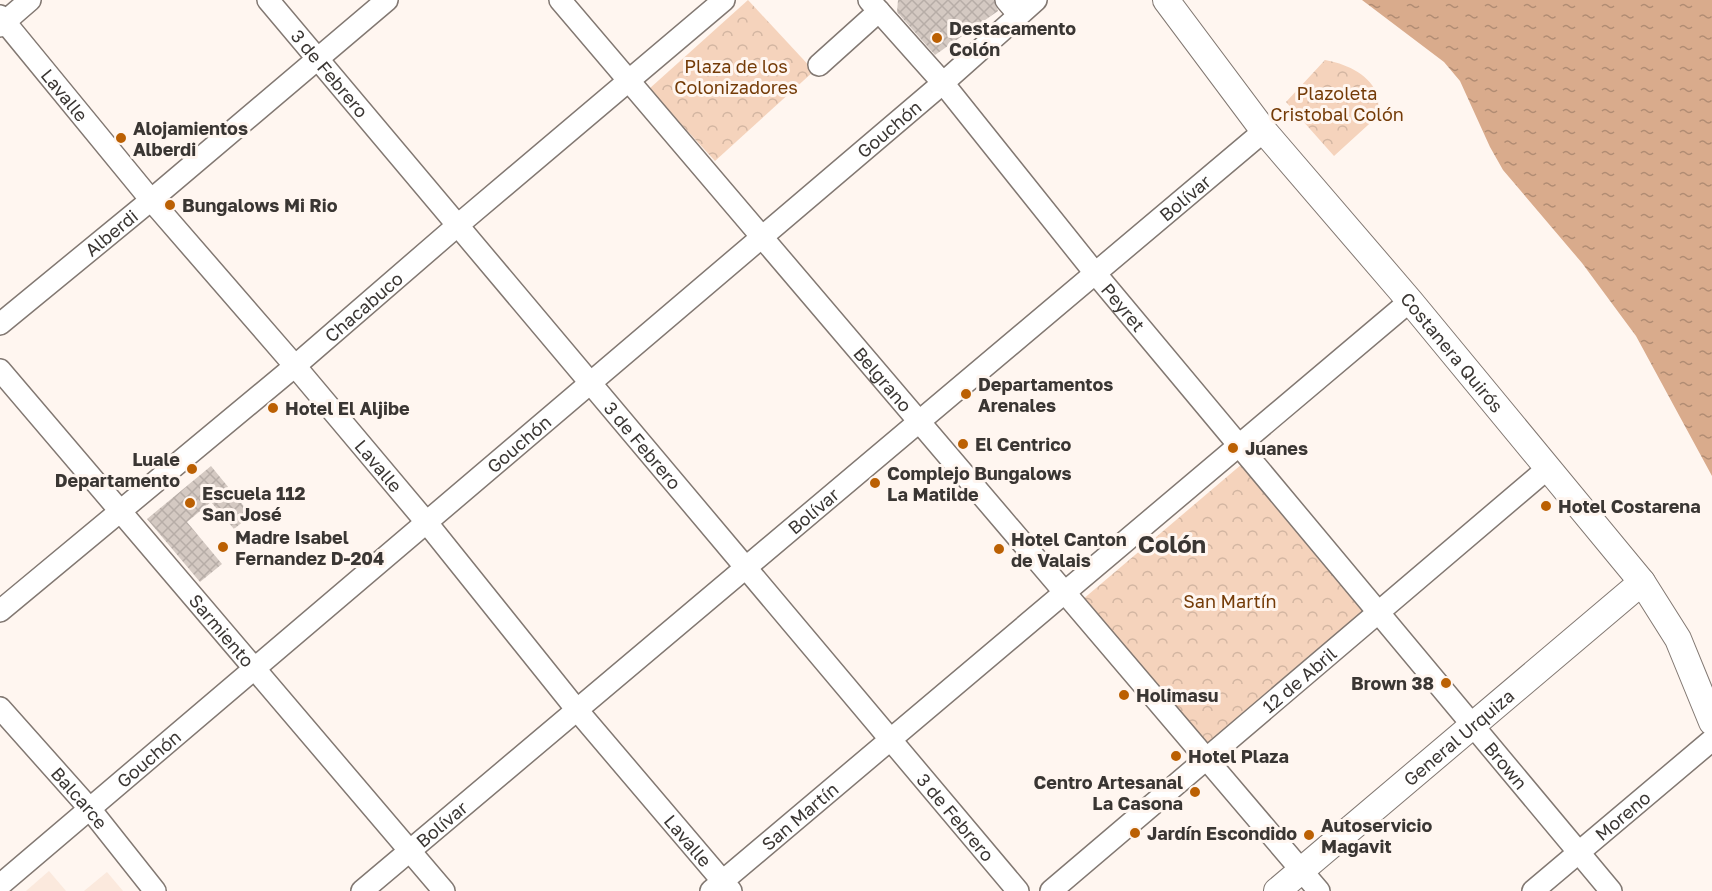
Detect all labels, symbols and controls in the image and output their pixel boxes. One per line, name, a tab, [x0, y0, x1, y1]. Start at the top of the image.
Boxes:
place label: Destacamento Colón	[949, 17, 1076, 60]
street label: 3 de Febrero	[287, 25, 373, 122]
marker: Destacamento Colón	[930, 31, 944, 45]
park label: Plaza de los Colonizadores	[674, 55, 798, 98]
street label: Lavalle	[37, 64, 93, 126]
park label: Plazoleta Cristobal Colón	[1270, 82, 1404, 125]
street label: Gouchón	[852, 96, 925, 162]
place label: Alojamientos Alberdi	[133, 117, 248, 160]
marker: Alojamientos Alberdi	[114, 131, 128, 145]
street label: Bolívar	[1155, 170, 1215, 225]
place label: Bungalows Mi Rio	[182, 194, 338, 216]
marker: Bungalows Mi Rio	[163, 198, 177, 212]
street label: Alberdi	[80, 205, 142, 261]
street label: Chacabuco	[320, 267, 407, 347]
street label: Peyret	[1097, 278, 1150, 336]
street label: Costanera Quirós	[1396, 288, 1508, 417]
street label: Belgrano	[849, 342, 917, 416]
place label: Departamentos Arenales	[978, 373, 1113, 416]
marker: Departamentos Arenales	[959, 387, 973, 401]
place label: Hotel El Aljibe	[285, 397, 410, 419]
street label: 3 de Febrero	[600, 397, 686, 494]
marker: Hotel El Aljibe	[266, 401, 280, 415]
street label: Gouchón	[482, 410, 555, 477]
place label: El Centrico	[975, 433, 1072, 455]
street label: Lavalle	[350, 435, 407, 496]
marker: El Centrico	[956, 437, 970, 451]
place label: Juanes	[1245, 437, 1308, 459]
marker: Juanes	[1226, 441, 1240, 455]
place label: Luale Departamento	[55, 448, 180, 491]
marker: Luale Departamento	[185, 462, 199, 476]
place label: Complejo Bungalows La Matilde	[887, 462, 1072, 505]
marker: Complejo Bungalows La Matilde	[868, 476, 882, 490]
place label: Escuela 112 San José	[202, 482, 306, 525]
street label: Bolívar	[783, 483, 843, 539]
place label: Hotel Costarena	[1558, 495, 1701, 517]
marker: Escuela 112 San José	[183, 496, 197, 510]
marker: Hotel Costarena	[1539, 499, 1553, 513]
place label: Madre Isabel Fernandez D-204	[235, 526, 384, 569]
place label: Hotel Canton de Valais	[1011, 528, 1127, 571]
district label: Colón	[1138, 529, 1206, 558]
marker: Madre Isabel Fernandez D-204	[216, 540, 230, 554]
marker: Hotel Canton de Valais	[992, 542, 1006, 556]
street label: Sarmiento	[185, 589, 259, 671]
park label: San Martín	[1183, 590, 1277, 612]
street label: 12 de Abril	[1258, 642, 1341, 717]
place label: Brown 38	[1351, 672, 1434, 694]
marker: Brown 38	[1439, 676, 1453, 690]
place label: Holimasu	[1136, 684, 1218, 706]
street label: General Urquiza	[1399, 684, 1518, 790]
marker: Holimasu	[1117, 688, 1131, 702]
street label: Gouchón	[112, 725, 185, 792]
street label: Brown	[1480, 737, 1532, 794]
place label: Hotel Plaza	[1188, 745, 1289, 767]
marker: Hotel Plaza	[1169, 749, 1183, 763]
street label: Balcarce	[47, 762, 112, 833]
street label: 3 de Febrero	[913, 769, 999, 865]
place label: Centro Artesanal La Casona	[1034, 771, 1183, 814]
street label: San Martín	[757, 778, 842, 855]
marker: Centro Artesanal La Casona	[1188, 785, 1202, 799]
street label: Moreno	[1590, 786, 1655, 845]
street label: Bolívar	[411, 796, 472, 852]
street label: Lavalle	[660, 810, 716, 871]
place label: Autoservicio Magavit	[1321, 814, 1432, 857]
place label: Jardín Escondido	[1147, 822, 1297, 844]
marker: Jardín Escondido	[1128, 826, 1142, 840]
marker: Autoservicio Magavit	[1302, 828, 1316, 842]

